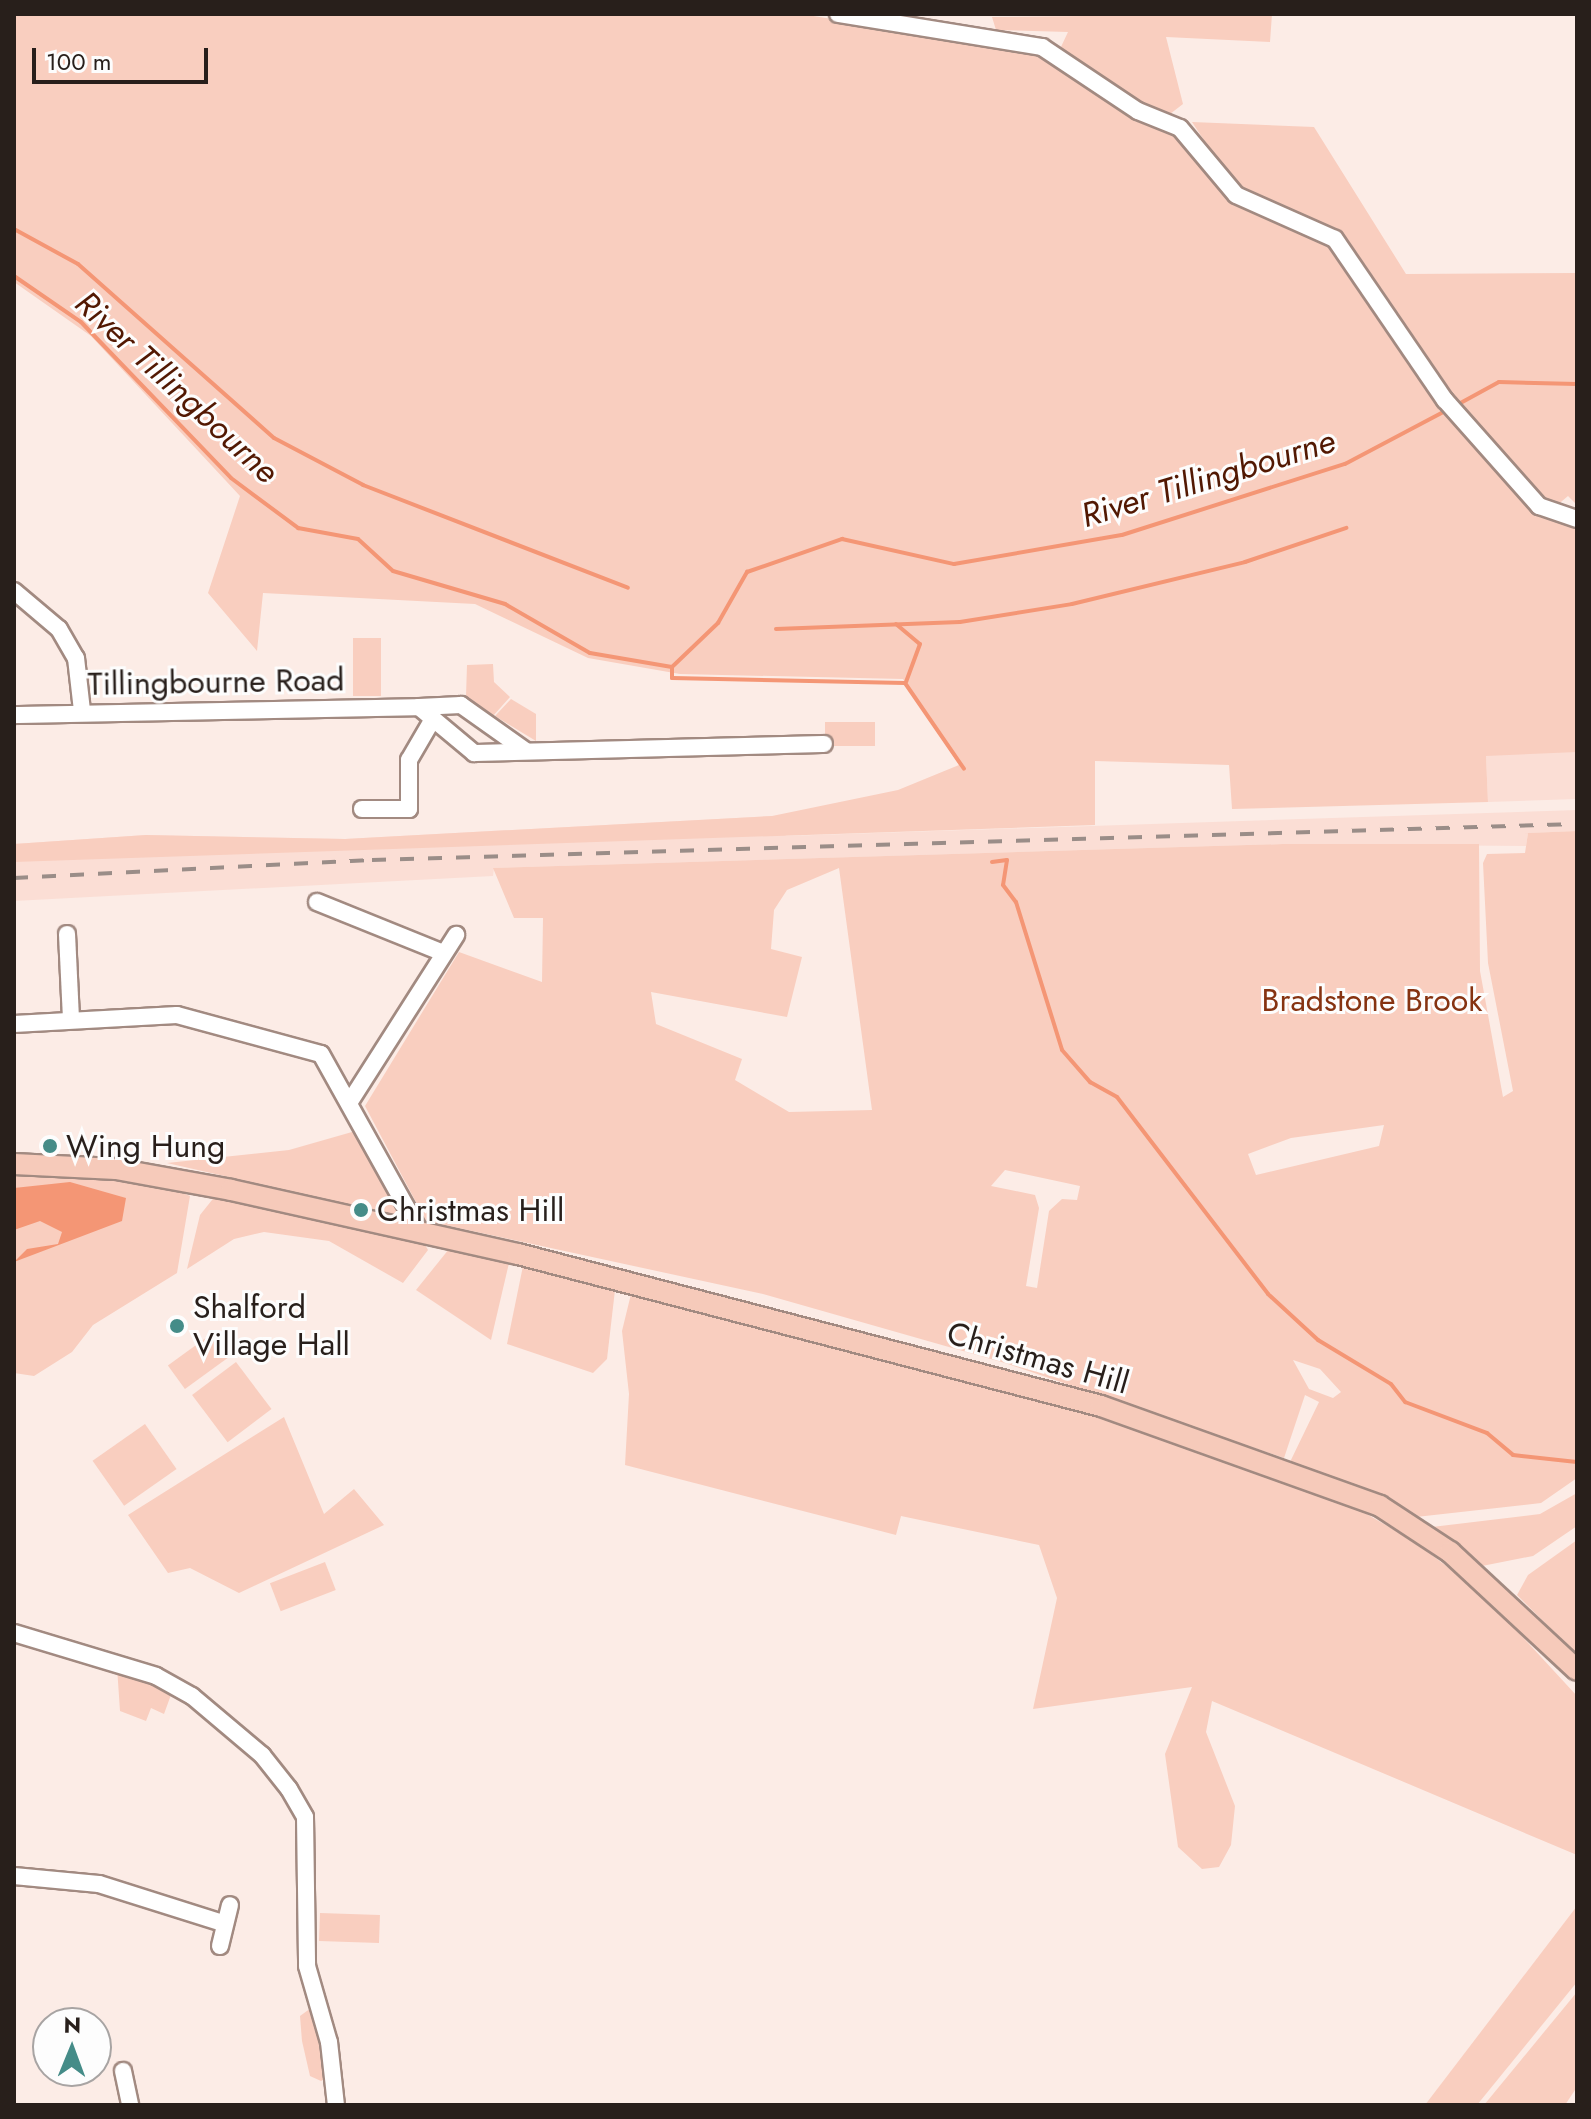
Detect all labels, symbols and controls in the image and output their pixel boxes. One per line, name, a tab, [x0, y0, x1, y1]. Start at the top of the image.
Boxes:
scale bar	[36, 32, 212, 82]
text: 100 m	[46, 44, 112, 79]
water label: River Tillingbourne	[67, 282, 287, 492]
water label: River Tillingbourne	[1076, 420, 1340, 536]
street label: Tillingbourne Road	[87, 661, 345, 703]
park label: Bradstone Brook	[1262, 981, 1482, 1019]
place label: Wing Hung	[66, 1127, 225, 1165]
marker: Wing Hung	[41, 1137, 59, 1155]
place label: Christmas Hill	[377, 1191, 564, 1229]
marker: Christmas Hill	[352, 1201, 370, 1219]
place label: Shalford Village Hall	[193, 1289, 350, 1364]
street label: Christmas Hill	[943, 1314, 1133, 1402]
marker: Shalford Village Hall	[168, 1317, 186, 1335]
north arrow	[32, 2007, 112, 2087]
text: N	[63, 2009, 81, 2041]

